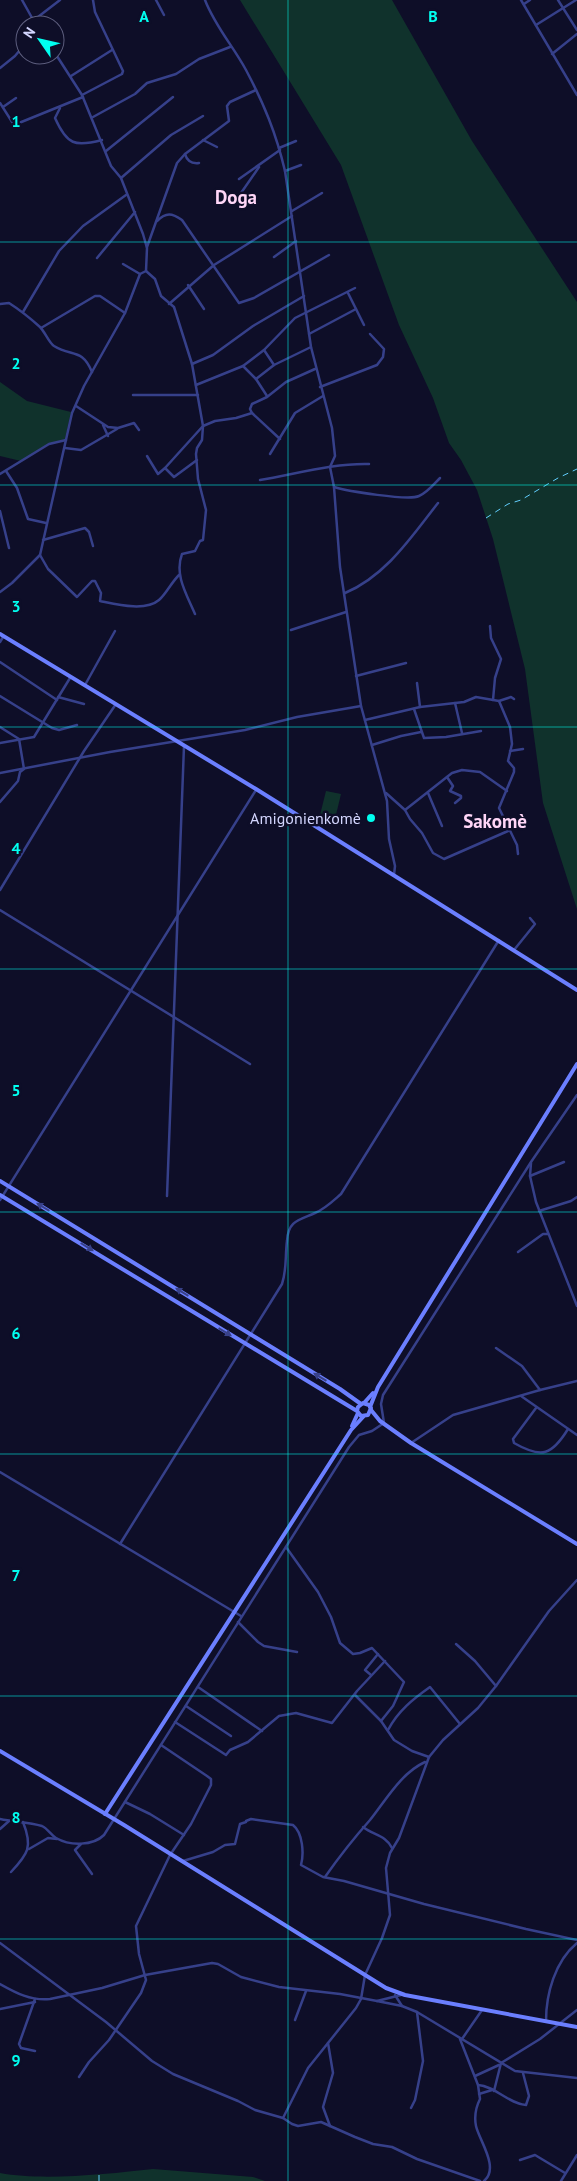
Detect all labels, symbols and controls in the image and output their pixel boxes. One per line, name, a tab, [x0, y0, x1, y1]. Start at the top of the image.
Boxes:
text: A	[139, 6, 149, 26]
text: B	[428, 6, 438, 26]
north arrow	[15, 15, 65, 65]
text: N	[19, 24, 39, 42]
text: 1	[11, 111, 21, 131]
district label: Doga	[215, 185, 257, 209]
text: 2	[11, 353, 21, 373]
text: 3	[11, 596, 21, 616]
place label: Amigonienkomè	[250, 808, 361, 828]
district label: Sakomè	[463, 809, 527, 833]
marker: Amigonienkomè	[365, 812, 377, 824]
text: 4	[11, 838, 21, 858]
text: 5	[11, 1080, 21, 1100]
one-way arrow	[36, 1203, 50, 1212]
one-way arrow	[81, 1242, 94, 1252]
one-way arrow	[175, 1287, 188, 1296]
text: 6	[11, 1323, 21, 1343]
one-way arrow	[219, 1328, 232, 1337]
one-way arrow	[314, 1372, 327, 1381]
text: 7	[11, 1565, 21, 1585]
text: 8	[11, 1807, 21, 1827]
text: 9	[11, 2050, 21, 2070]

